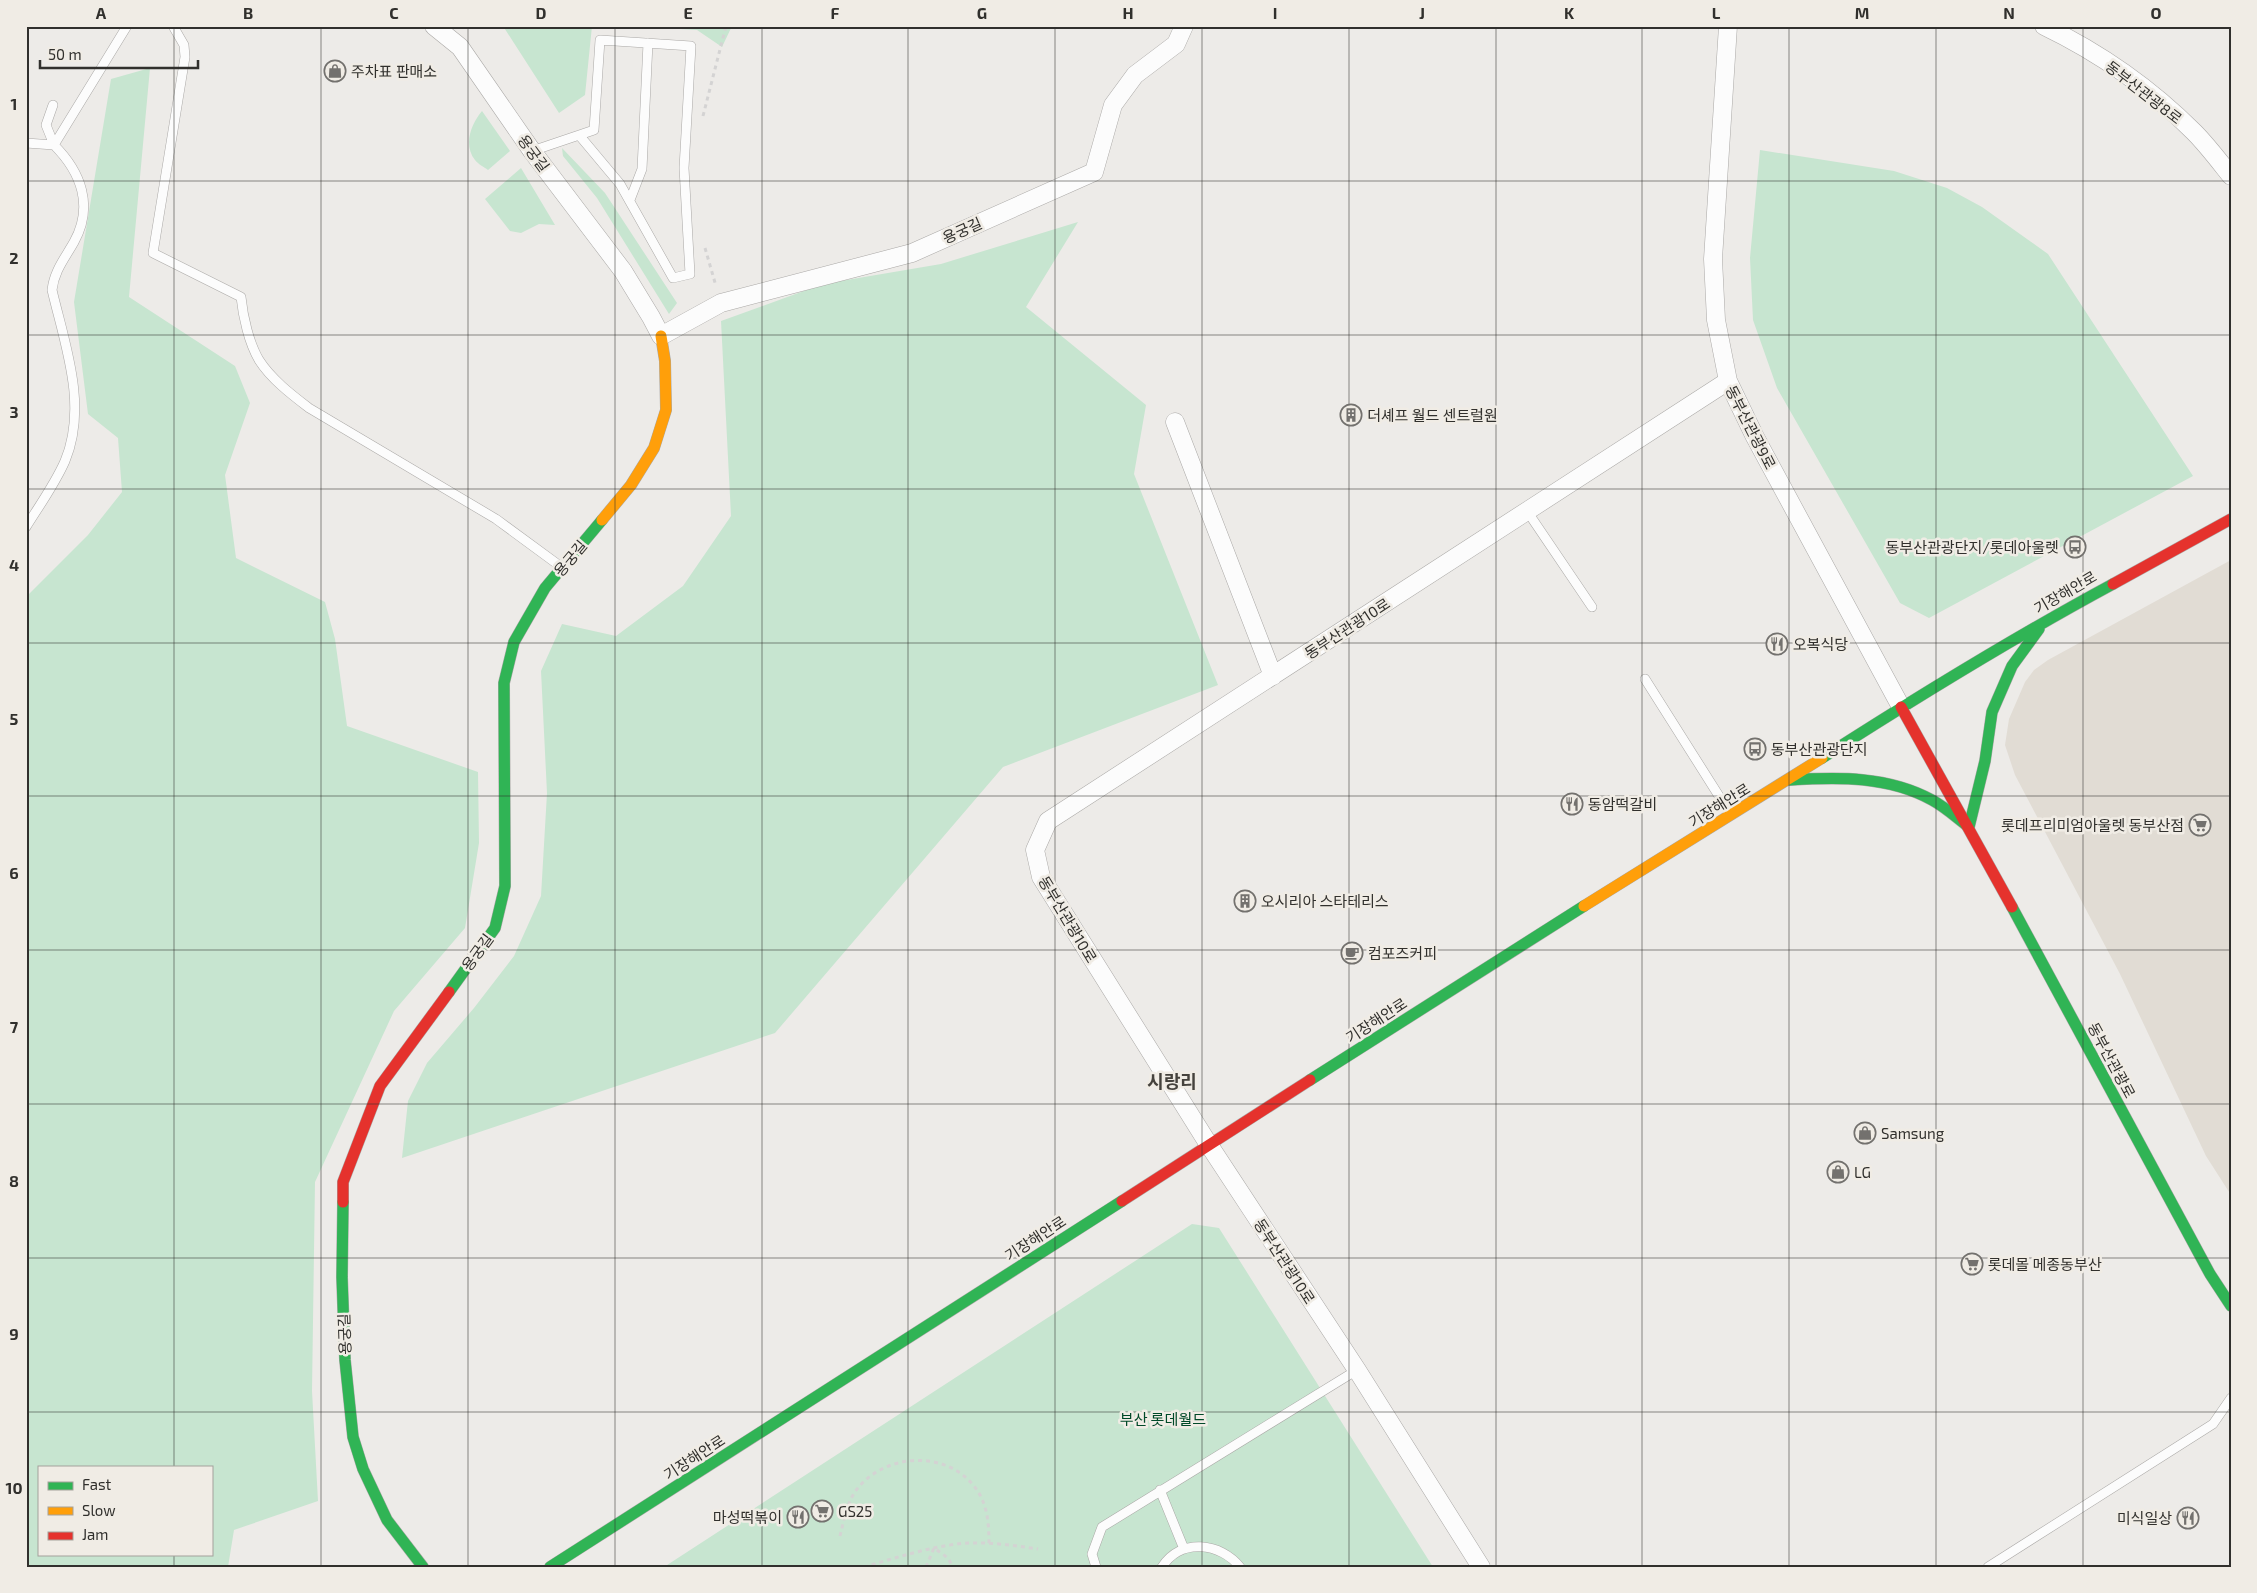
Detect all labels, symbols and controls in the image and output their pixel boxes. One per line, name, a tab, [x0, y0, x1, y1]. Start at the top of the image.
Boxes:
text: A	[96, 3, 107, 22]
text: B	[243, 3, 253, 22]
text: C	[389, 3, 399, 22]
text: D	[536, 3, 547, 22]
text: E	[683, 3, 693, 22]
text: F	[831, 3, 840, 22]
text: G	[977, 3, 987, 22]
text: H	[1122, 3, 1134, 22]
text: I	[1273, 3, 1277, 22]
text: J	[1419, 3, 1425, 22]
text: K	[1564, 3, 1575, 22]
text: L	[1712, 3, 1721, 22]
text: M	[1855, 3, 1869, 22]
text: N	[2003, 3, 2015, 22]
text: O	[2150, 3, 2162, 22]
scale bar	[40, 38, 198, 70]
text: 50 m	[48, 45, 82, 63]
street label: 동부산관광8로	[2102, 57, 2186, 127]
shop icon: 주차표 판매소	[323, 59, 347, 83]
place label: 주차표 판매소	[351, 62, 437, 80]
text: 1	[11, 94, 17, 113]
street label: 용궁길	[515, 131, 553, 175]
street label: 용궁길	[939, 213, 985, 247]
text: 2	[9, 248, 19, 267]
street label: 동부산관광9로	[1722, 382, 1780, 472]
text: 3	[9, 402, 19, 421]
building icon: 더셰프 월드 센트럴원	[1339, 403, 1363, 427]
place label: 더셰프 월드 센트럴원	[1367, 406, 1498, 424]
bus stop icon: 동부산관광단지/롯데아울렛	[2063, 535, 2087, 559]
street label: 용궁길	[550, 536, 590, 580]
place label: 동부산관광단지/롯데아울렛	[1886, 538, 2059, 556]
text: 4	[9, 555, 19, 574]
street label: 기장해안로	[2031, 567, 2099, 617]
street label: 동부산관광10로	[1301, 594, 1393, 662]
restaurant icon: 오복식당	[1765, 632, 1789, 656]
place label: 오복식당	[1793, 635, 1848, 653]
text: 5	[10, 709, 19, 728]
bus stop icon: 동부산관광단지	[1743, 737, 1767, 761]
place label: 동부산관광단지	[1771, 740, 1868, 758]
street label: 기장해안로	[1685, 779, 1753, 831]
restaurant icon: 동암떡갈비	[1560, 792, 1584, 816]
place label: 동암떡갈비	[1588, 795, 1657, 813]
supermarket icon: 롯데프리미엄아울렛 동부산점	[2188, 813, 2212, 837]
place label: 롯데프리미엄아울렛 동부산점	[2001, 816, 2184, 834]
text: 6	[9, 863, 19, 882]
street label: 동부산관광10로	[1035, 872, 1101, 966]
building icon: 오시리아 스타테리스	[1233, 889, 1257, 913]
place label: 오시리아 스타테리스	[1261, 892, 1389, 910]
street label: 용궁길	[458, 930, 496, 974]
cafe icon: 컴포즈커피	[1340, 941, 1364, 965]
place label: 컴포즈커피	[1368, 944, 1437, 962]
street label: 기장해안로	[1342, 994, 1410, 1046]
text: 7	[10, 1017, 19, 1036]
street label: 동부산관광로	[2085, 1019, 2139, 1101]
district label: 시랑리	[1147, 1070, 1197, 1092]
shop icon: Samsung	[1853, 1121, 1877, 1145]
place label: Samsung	[1881, 1124, 1945, 1142]
shop icon: LG	[1826, 1160, 1850, 1184]
place label: LG	[1854, 1163, 1871, 1181]
text: 8	[9, 1171, 19, 1190]
street label: 기장해안로	[1001, 1212, 1069, 1264]
street label: 동부산관광10로	[1251, 1215, 1319, 1307]
supermarket icon: 롯데몰 메종동부산	[1960, 1252, 1984, 1276]
place label: 롯데몰 메종동부산	[1988, 1255, 2102, 1273]
street label: 용궁길	[334, 1313, 354, 1355]
text: 9	[9, 1324, 19, 1343]
park label: 부산 롯데월드	[1120, 1410, 1206, 1428]
street label: 기장해안로	[660, 1431, 728, 1483]
legend	[38, 1466, 212, 1556]
text: Fast	[82, 1475, 112, 1493]
text: 10	[5, 1478, 23, 1497]
supermarket icon: GS25	[810, 1499, 834, 1523]
text: Slow	[82, 1501, 116, 1519]
place label: GS25	[838, 1502, 872, 1520]
restaurant icon: 마성떡볶이	[786, 1505, 810, 1529]
restaurant icon: 미식일상	[2176, 1506, 2200, 1530]
place label: 마성떡볶이	[713, 1508, 782, 1526]
place label: 미식일상	[2117, 1509, 2172, 1527]
text: Jam	[82, 1525, 108, 1543]

